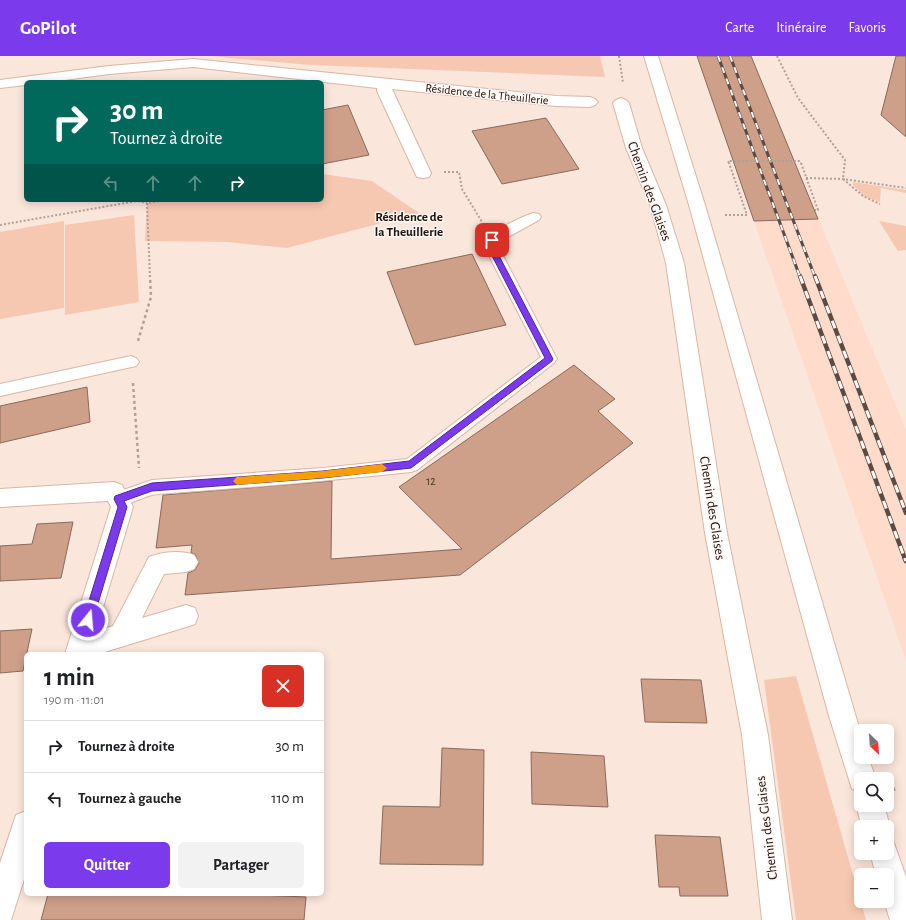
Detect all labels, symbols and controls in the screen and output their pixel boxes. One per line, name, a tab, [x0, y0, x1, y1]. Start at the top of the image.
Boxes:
text: GoPilot	[20, 19, 76, 38]
text: Carte	[725, 21, 754, 35]
text: Itinéraire	[776, 21, 826, 35]
text: Favoris	[848, 21, 886, 35]
street label: Résidence de la Theuillerie	[425, 82, 549, 106]
icon: right	[44, 96, 96, 148]
text: 30 m	[110, 97, 163, 125]
text: Tournez à droite	[110, 130, 223, 148]
street label: Chemin des Glaises	[625, 140, 674, 243]
icon: left	[100, 172, 122, 194]
icon: ahead	[142, 172, 164, 194]
icon: ahead	[184, 172, 206, 194]
icon: right	[226, 172, 248, 194]
district label: Résidence de la Theuillerie	[375, 211, 443, 239]
pin	[475, 223, 509, 257]
icon: arrive	[481, 229, 503, 251]
street label: Chemin des Glaises	[697, 455, 727, 561]
house number: 12	[426, 475, 436, 487]
position arrow	[67, 599, 109, 641]
button: close	[262, 665, 304, 707]
text: 1 min	[44, 666, 95, 690]
text: 190 m · 11:01	[44, 694, 105, 707]
north arrow	[854, 724, 894, 764]
map controls	[854, 724, 894, 908]
icon: right	[44, 736, 66, 758]
text: Tournez à droite	[78, 739, 175, 754]
text: 30 m	[275, 739, 304, 754]
button: search	[854, 772, 894, 812]
street label: Chemin des Glaises	[754, 775, 780, 881]
icon: left	[44, 788, 66, 810]
text: Tournez à gauche	[78, 791, 181, 806]
text: 110 m	[271, 791, 304, 806]
button: +	[854, 820, 894, 860]
button: Quitter	[44, 842, 170, 888]
button: Partager	[178, 842, 304, 888]
button: −	[854, 868, 894, 908]

